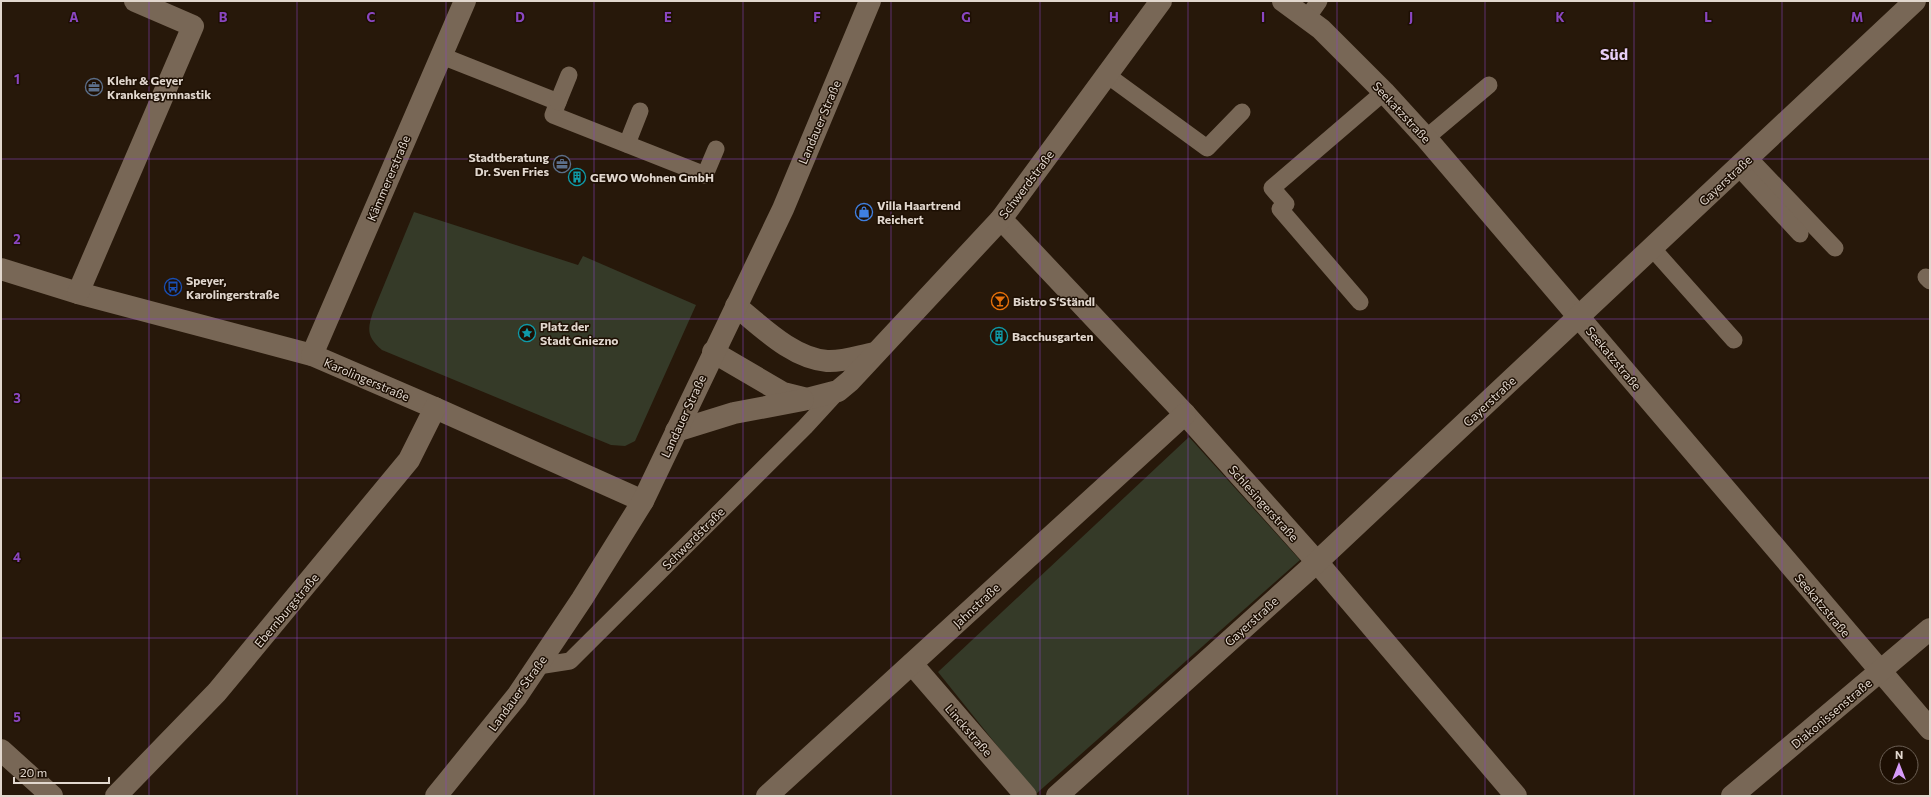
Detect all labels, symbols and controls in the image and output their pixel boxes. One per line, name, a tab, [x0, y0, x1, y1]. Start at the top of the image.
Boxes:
text: A	[69, 9, 79, 25]
text: B	[219, 9, 228, 25]
text: C	[367, 9, 376, 25]
text: D	[515, 9, 525, 25]
text: E	[664, 9, 672, 25]
text: F	[813, 9, 821, 25]
text: G	[961, 9, 971, 25]
text: H	[1109, 9, 1119, 25]
text: I	[1261, 9, 1265, 25]
text: J	[1409, 9, 1413, 25]
text: K	[1555, 9, 1565, 25]
text: L	[1704, 9, 1712, 25]
text: M	[1851, 9, 1863, 25]
district label: Süd	[1600, 44, 1628, 63]
text: 1	[14, 71, 20, 87]
place label: Klehr & Geyer Krankengymnastik	[107, 73, 211, 101]
office icon: Klehr & Geyer Krankengymnastik	[84, 77, 104, 97]
street label: Landauer Straße	[795, 78, 843, 166]
street label: Seekatzstraße	[1370, 79, 1434, 145]
street label: Kämmererstraße	[364, 133, 412, 223]
street label: Schwerdstraße	[996, 147, 1056, 221]
place label: Stadtberatung Dr. Sven Fries	[468, 150, 549, 178]
street label: Gayerstraße	[1696, 152, 1754, 208]
office icon: Stadtberatung Dr. Sven Fries	[552, 154, 572, 174]
building icon: GEWO Wohnen GmbH	[567, 167, 587, 187]
place label: GEWO Wohnen GmbH	[590, 170, 714, 184]
place label: Villa Haartrend Reichert	[877, 198, 961, 226]
shop icon: Villa Haartrend Reichert	[854, 202, 874, 222]
text: 2	[13, 231, 21, 247]
place label: Speyer, Karolingerstraße	[186, 273, 279, 301]
bus stop icon: Speyer, Karolingerstraße	[163, 277, 183, 297]
bar icon: Bistro S‘Ständl	[990, 291, 1010, 311]
place label: Bistro S‘Ständl	[1013, 294, 1095, 308]
place label: Platz der Stadt Gniezno	[540, 319, 619, 347]
place icon: Platz der Stadt Gniezno	[517, 323, 537, 343]
street label: Seekatzstraße	[1583, 324, 1645, 392]
building icon: Bacchusgarten	[989, 326, 1009, 346]
place label: Bacchusgarten	[1012, 329, 1093, 343]
street label: Karolingerstraße	[322, 355, 412, 403]
street label: Landauer Straße	[658, 372, 708, 460]
street label: Gayerstraße	[1460, 373, 1518, 429]
text: 3	[13, 390, 21, 406]
street label: Schlesingerstraße	[1226, 462, 1302, 544]
street label: Schwerdstraße	[659, 504, 727, 572]
text: 4	[13, 549, 21, 565]
street label: Ebernburgstraße	[251, 570, 321, 650]
street label: Seekatzstraße	[1792, 571, 1854, 639]
street label: Jahnstraße	[950, 580, 1003, 631]
street label: Gayerstraße	[1222, 593, 1280, 649]
street label: Landauer Straße	[485, 653, 549, 733]
street label: Diakonissenstraße	[1788, 675, 1874, 751]
street label: Linckstraße	[943, 701, 995, 759]
text: 5	[13, 709, 21, 725]
north arrow	[1879, 745, 1919, 785]
text: N	[1895, 748, 1903, 761]
scale bar	[14, 759, 109, 785]
text: 20 m	[20, 765, 47, 779]

